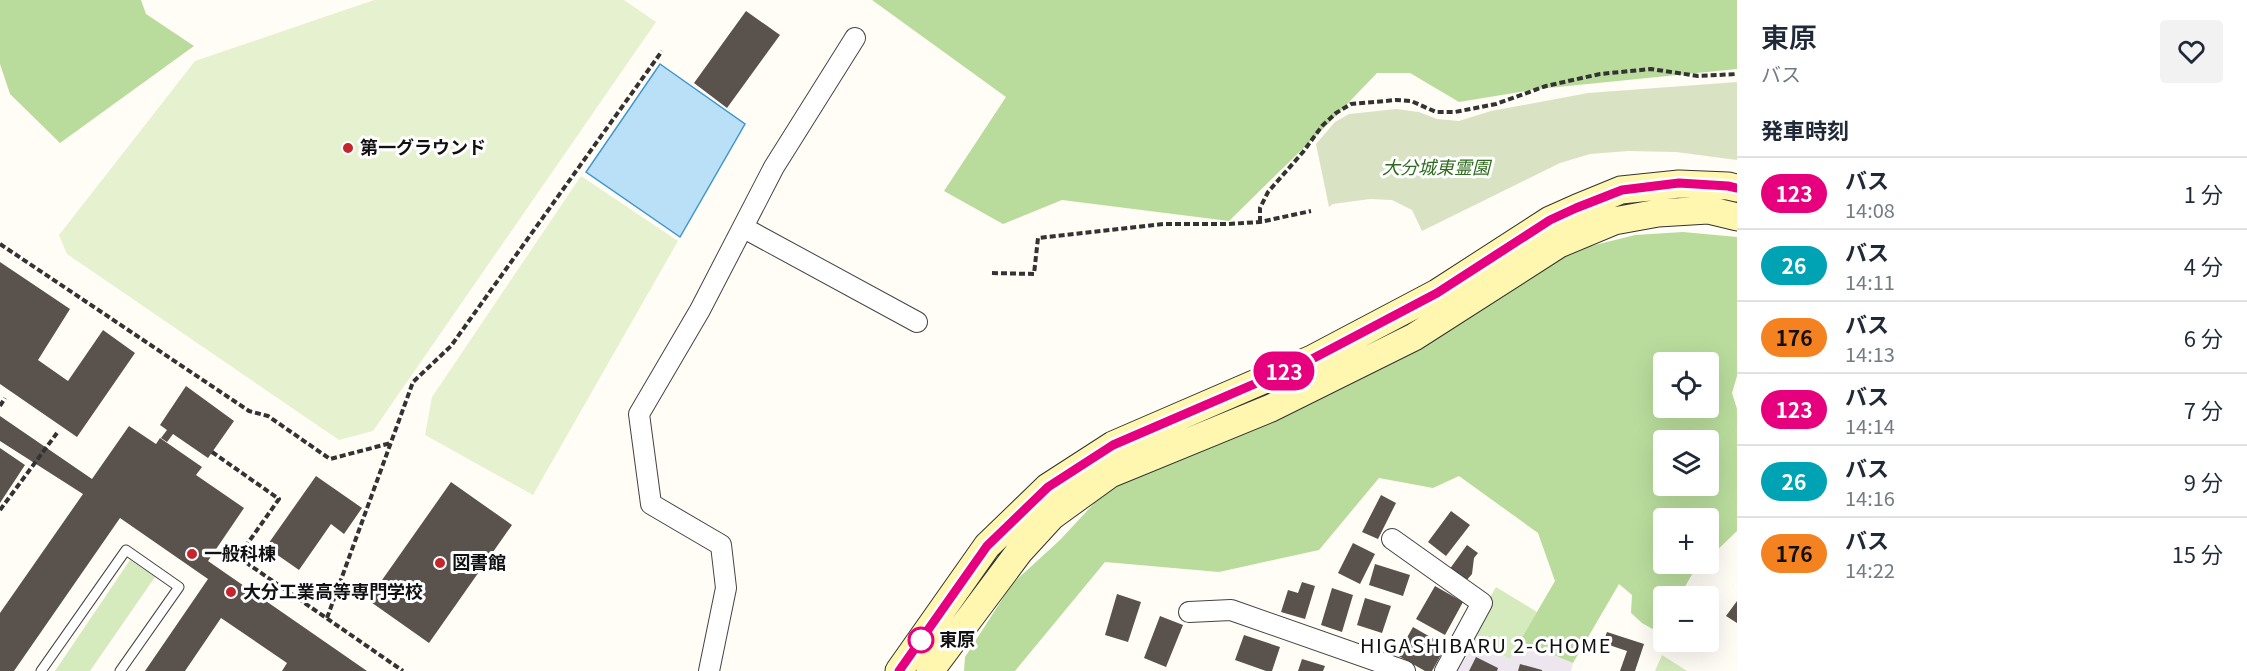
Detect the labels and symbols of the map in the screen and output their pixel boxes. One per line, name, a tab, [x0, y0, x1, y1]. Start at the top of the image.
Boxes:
place label: 第一グラウンド	[360, 133, 486, 159]
marker: 第一グラウンド	[341, 141, 355, 155]
park label: 大分城東霊園	[1382, 153, 1493, 179]
line badge: 123	[1250, 352, 1318, 391]
place label: 一般科棟	[204, 539, 276, 565]
marker: 一般科棟	[185, 547, 199, 561]
place label: 図書館	[452, 548, 506, 574]
marker: 図書館	[433, 556, 447, 570]
place label: 大分工業高等専門学校	[243, 577, 423, 603]
marker: 大分工業高等専門学校	[224, 585, 238, 599]
place label: 東原	[939, 625, 975, 651]
marker: 東原	[908, 627, 934, 653]
district label: HIGASHIBARU 2-CHOME	[1360, 630, 1612, 659]

